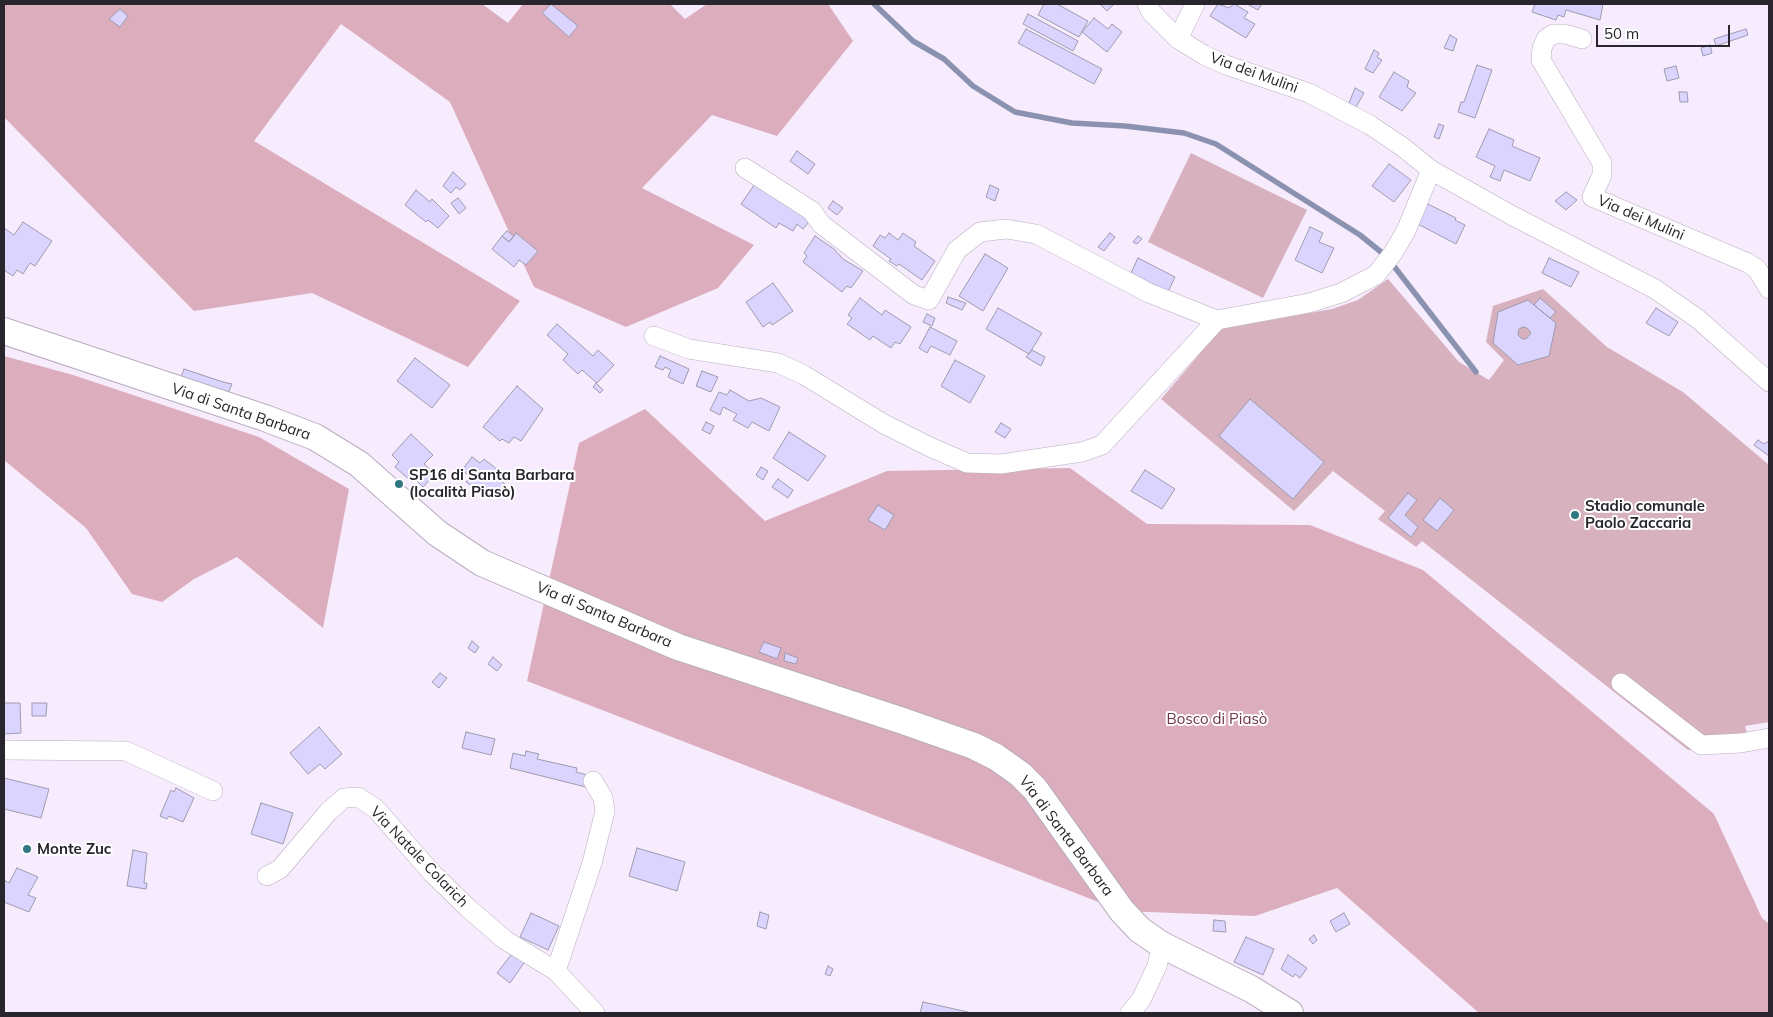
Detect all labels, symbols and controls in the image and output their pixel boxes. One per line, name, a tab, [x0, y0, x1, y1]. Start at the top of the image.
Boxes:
scale bar	[1598, 15, 1732, 47]
text: 50 m	[1604, 24, 1639, 43]
street label: Via dei Mulini	[1207, 49, 1301, 97]
street label: Via dei Mulini	[1595, 192, 1687, 244]
street label: Via di Santa Barbara	[169, 380, 313, 444]
place label: SP16 di Santa Barbara (località Piasò)	[409, 466, 574, 501]
marker: SP16 di Santa Barbara (località Piasò)	[393, 478, 405, 490]
place label: Stadio comunale Paolo Zaccaria	[1585, 497, 1705, 532]
marker: Stadio comunale Paolo Zaccaria	[1569, 509, 1581, 521]
street label: Via di Santa Barbara	[533, 578, 675, 652]
park label: Bosco di Piasò	[1167, 710, 1267, 728]
street label: Via di Santa Barbara	[1015, 772, 1117, 900]
street label: Via Natale Colarich	[366, 803, 472, 911]
place label: Monte Zuc	[37, 840, 111, 858]
marker: Monte Zuc	[21, 843, 33, 855]

